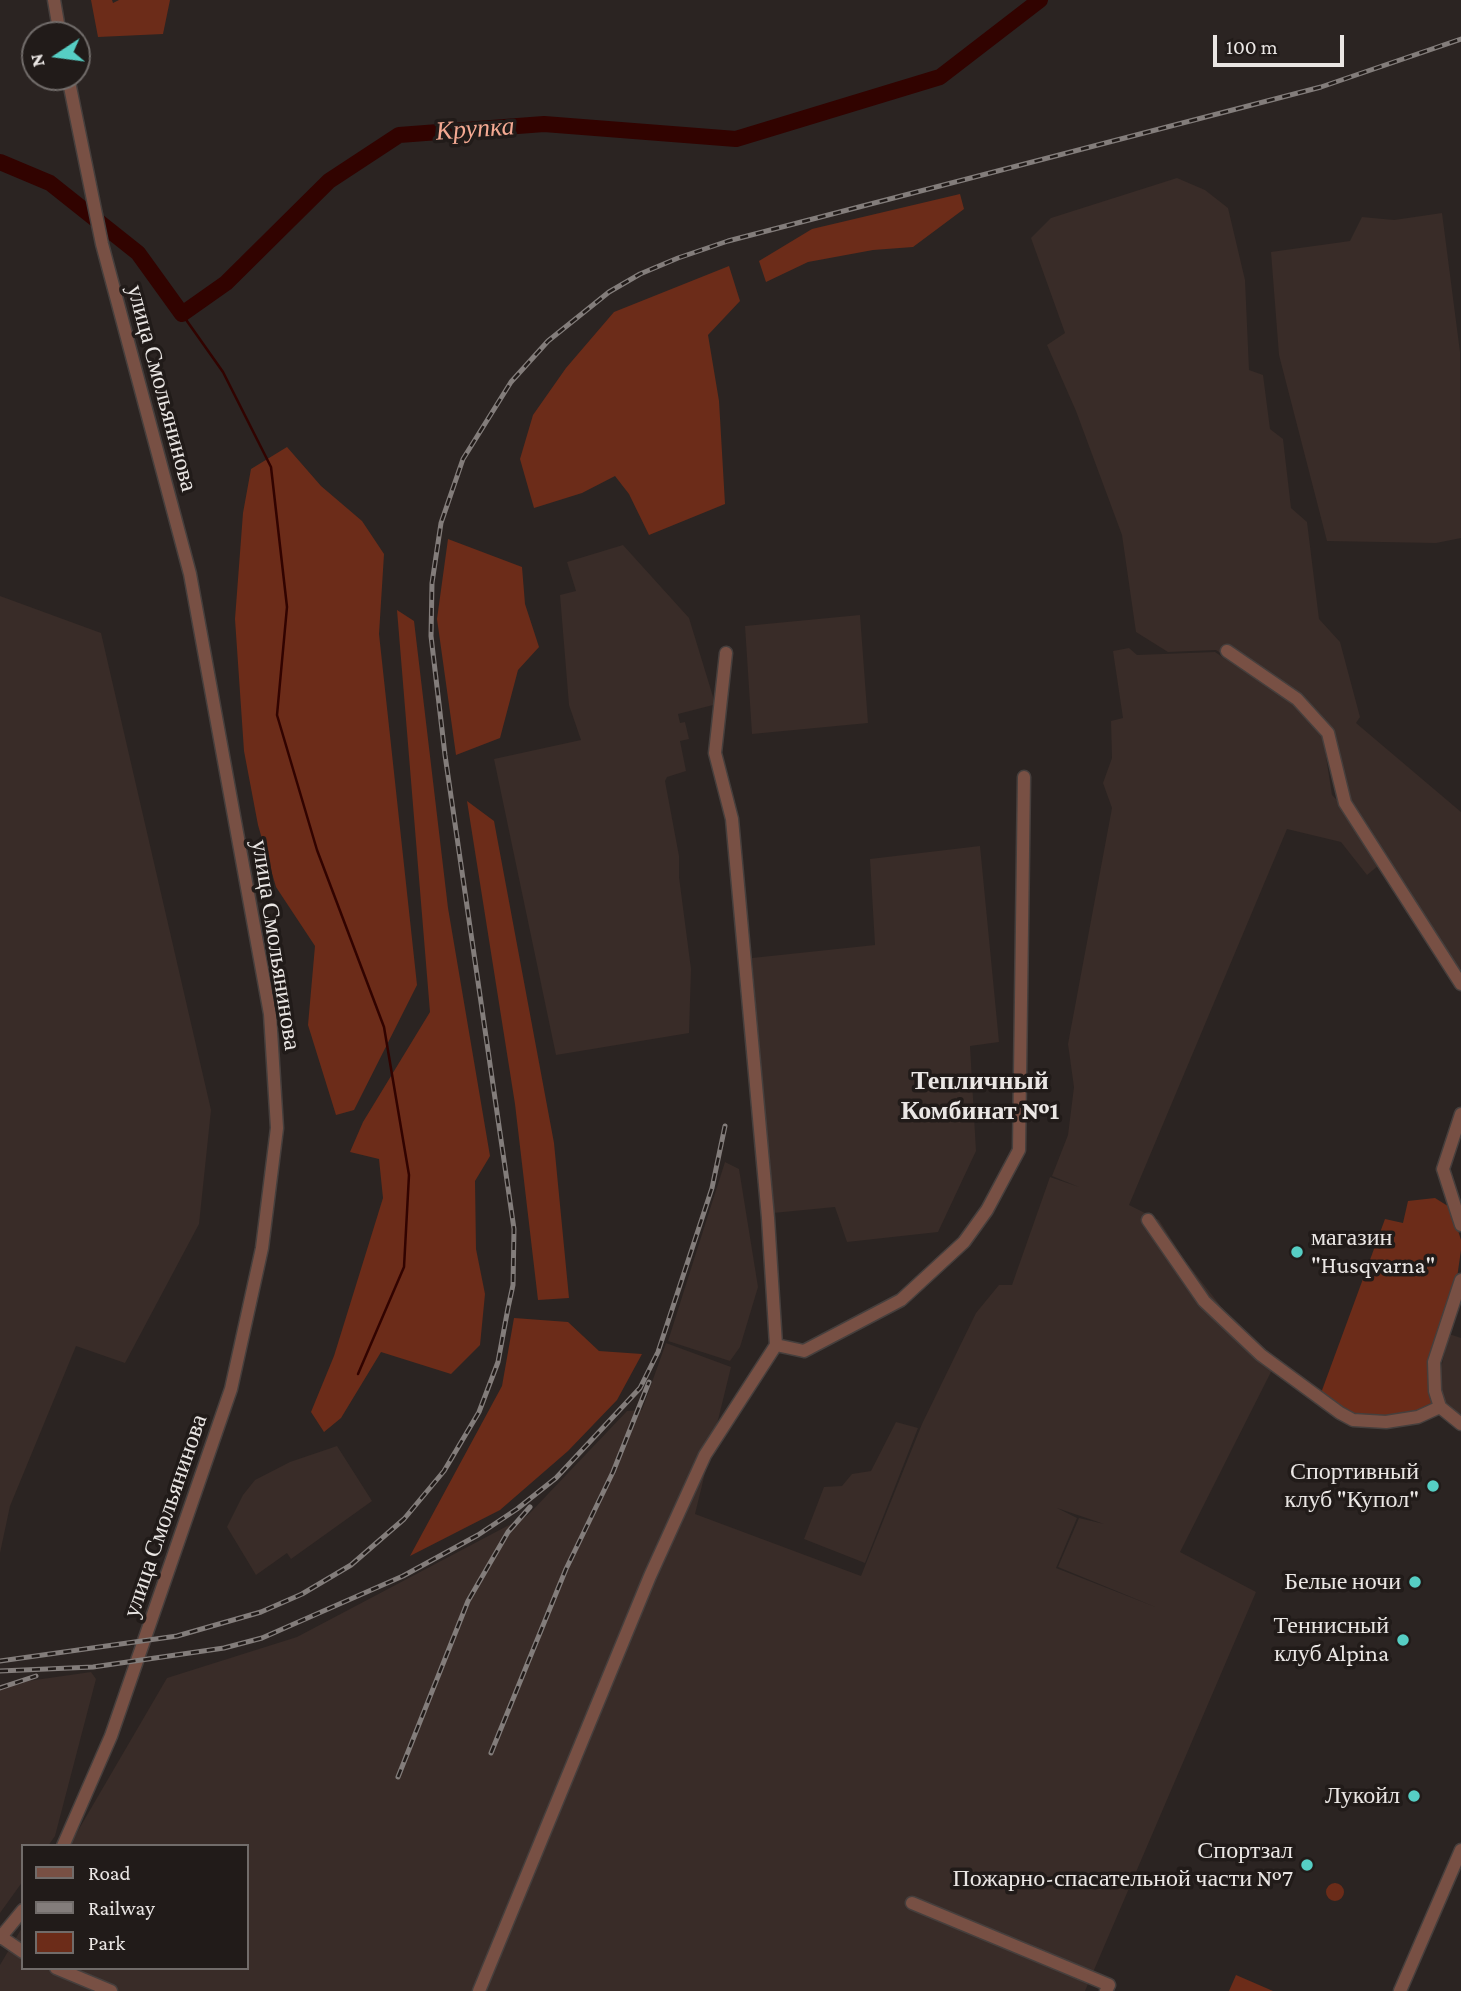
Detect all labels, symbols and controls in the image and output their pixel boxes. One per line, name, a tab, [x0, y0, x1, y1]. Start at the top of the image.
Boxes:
north arrow	[21, 21, 91, 91]
scale bar	[1216, 21, 1347, 65]
text: 100 m	[1226, 35, 1278, 59]
text: N	[25, 52, 49, 69]
water label: Крупка	[435, 111, 515, 147]
street label: улица Смольянинова	[121, 281, 203, 495]
street label: улица Смольянинова	[245, 838, 307, 1052]
district label: Тепличный Комбинат №1	[901, 1065, 1059, 1126]
place label: магазин "Husqvarna"	[1311, 1224, 1435, 1280]
marker: магазин "Husqvarna"	[1289, 1244, 1305, 1260]
street label: улица Смольянинова	[117, 1411, 213, 1621]
place label: Спортивный клуб "Купол"	[1285, 1458, 1419, 1514]
marker: Спортивный клуб "Купол"	[1425, 1478, 1441, 1494]
place label: Белые ночи	[1284, 1568, 1401, 1596]
marker: Белые ночи	[1407, 1574, 1423, 1590]
place label: Теннисный клуб Alpina	[1274, 1612, 1389, 1668]
marker: Теннисный клуб Alpina	[1395, 1632, 1411, 1648]
place label: Лукойл	[1325, 1782, 1400, 1810]
marker: Лукойл	[1406, 1788, 1422, 1804]
place label: Спортзал Пожарно-спасательной части №7	[952, 1837, 1293, 1893]
legend	[21, 1844, 248, 1970]
marker: Спортзал Пожарно-спасательной части №7	[1299, 1857, 1315, 1873]
text: Road	[88, 1861, 131, 1885]
text: Railway	[88, 1896, 155, 1920]
text: Park	[88, 1931, 125, 1955]

